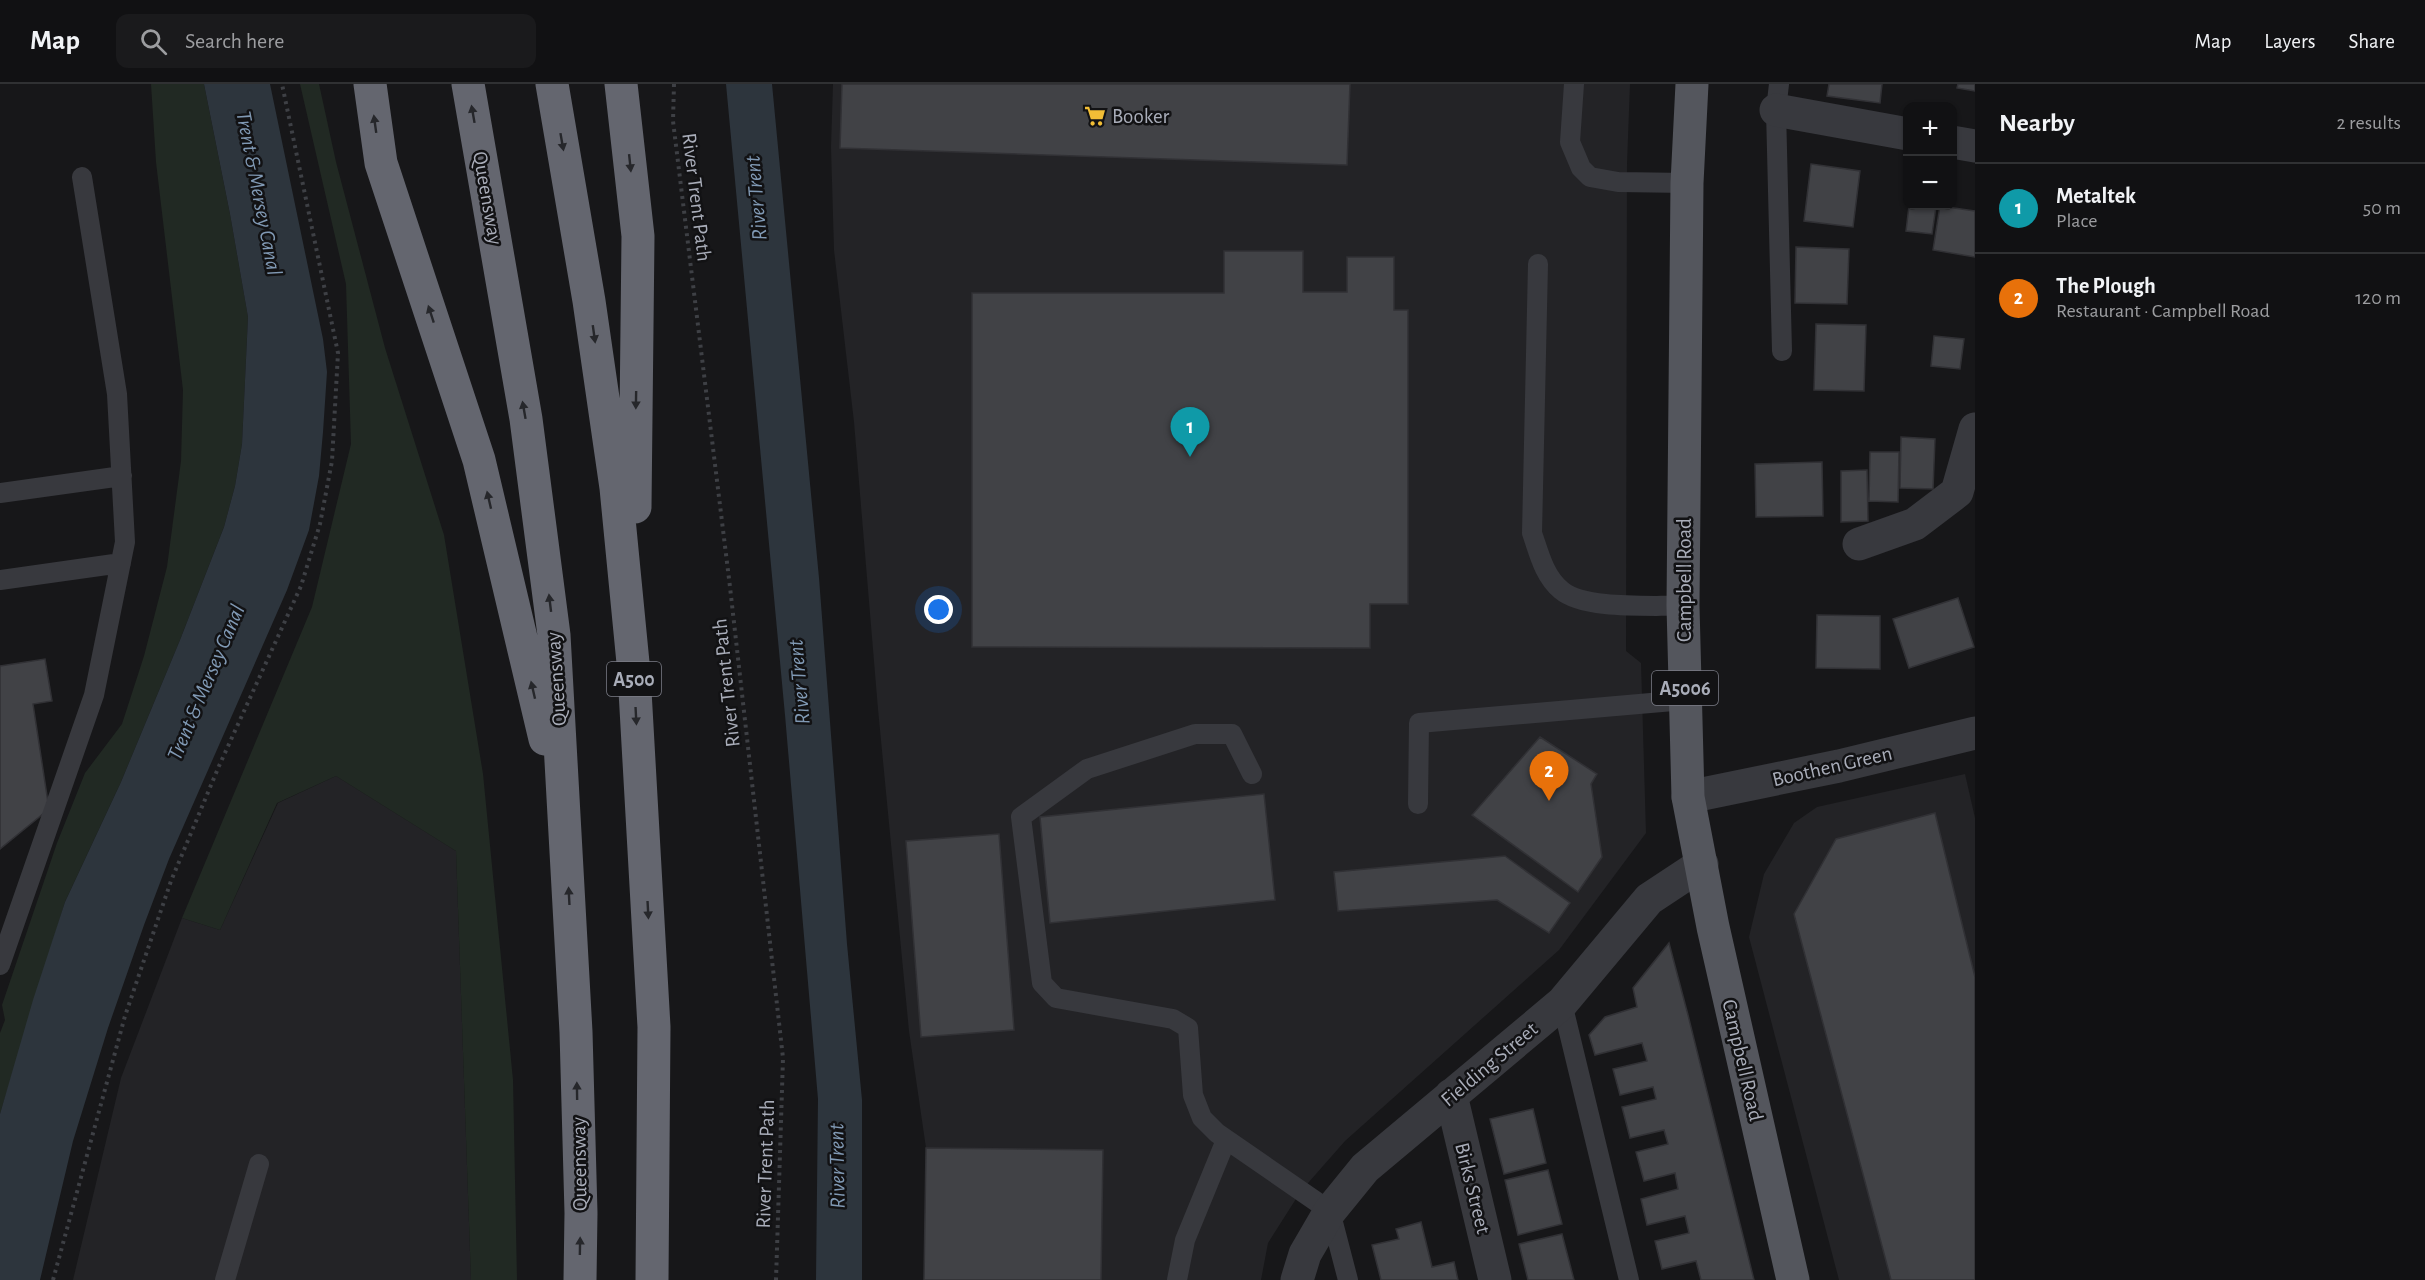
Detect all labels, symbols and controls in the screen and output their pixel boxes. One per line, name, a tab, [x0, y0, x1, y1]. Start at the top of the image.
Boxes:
search box	[116, 14, 536, 68]
icon: search	[137, 25, 170, 58]
text: Map	[30, 27, 80, 55]
text: Search here	[185, 30, 284, 52]
text: Map	[2195, 31, 2231, 52]
text: Layers	[2264, 31, 2315, 52]
text: Share	[2348, 31, 2395, 52]
map controls	[1903, 102, 1957, 210]
button: +	[1903, 102, 1957, 156]
one-way arrow	[469, 104, 478, 123]
supermarket icon: Booker	[1083, 104, 1107, 128]
place label: Booker	[1112, 106, 1170, 127]
water label: Trent & Mersey Canal	[232, 109, 286, 277]
text: Nearby	[1999, 110, 2075, 136]
text: 2 results	[2337, 113, 2401, 133]
one-way arrow	[371, 114, 380, 133]
one-way arrow	[558, 132, 567, 151]
street label: River Trent Path	[678, 132, 715, 263]
street label: Queensway	[469, 150, 506, 246]
one-way arrow	[625, 154, 634, 173]
water label: River Trent	[741, 154, 771, 242]
button: −	[1903, 156, 1957, 210]
text: Metaltek	[2056, 185, 2136, 207]
text: 1	[2015, 198, 2022, 218]
text: 50 m	[2363, 198, 2401, 218]
text: Place	[2056, 211, 2097, 231]
text: The Plough	[2056, 275, 2156, 297]
text: 2	[2014, 288, 2023, 308]
text: 120 m	[2355, 288, 2401, 308]
text: Restaurant · Campbell Road	[2056, 301, 2270, 321]
one-way arrow	[426, 305, 435, 323]
one-way arrow	[589, 325, 598, 344]
one-way arrow	[631, 390, 641, 409]
one-way arrow	[519, 400, 528, 419]
pin: 1	[1170, 408, 1210, 457]
one-way arrow	[483, 491, 493, 509]
street label: Campbell Road	[1674, 518, 1695, 642]
one-way arrow	[545, 593, 554, 612]
your location	[924, 595, 953, 624]
water label: Trent & Mersey Canal	[163, 601, 249, 764]
street label: River Trent Path	[709, 618, 744, 748]
street label: Queensway	[543, 631, 570, 727]
water label: River Trent	[784, 638, 814, 726]
road number: A500	[607, 662, 661, 696]
road number: A5006	[1652, 671, 1718, 705]
one-way arrow	[528, 681, 538, 699]
one-way arrow	[632, 706, 641, 725]
street label: Boothen Green	[1770, 742, 1894, 790]
pin: 2	[1530, 752, 1568, 801]
one-way arrow	[565, 887, 574, 906]
one-way arrow	[643, 901, 652, 920]
street label: Campbell Road	[1718, 997, 1767, 1123]
street label: Fielding Street	[1437, 1018, 1542, 1111]
one-way arrow	[573, 1082, 582, 1101]
street label: River Trent Path	[753, 1099, 778, 1229]
street label: Queensway	[568, 1117, 591, 1211]
water label: River Trent	[825, 1122, 849, 1209]
street label: Birks Street	[1451, 1140, 1494, 1236]
one-way arrow	[575, 1237, 585, 1256]

